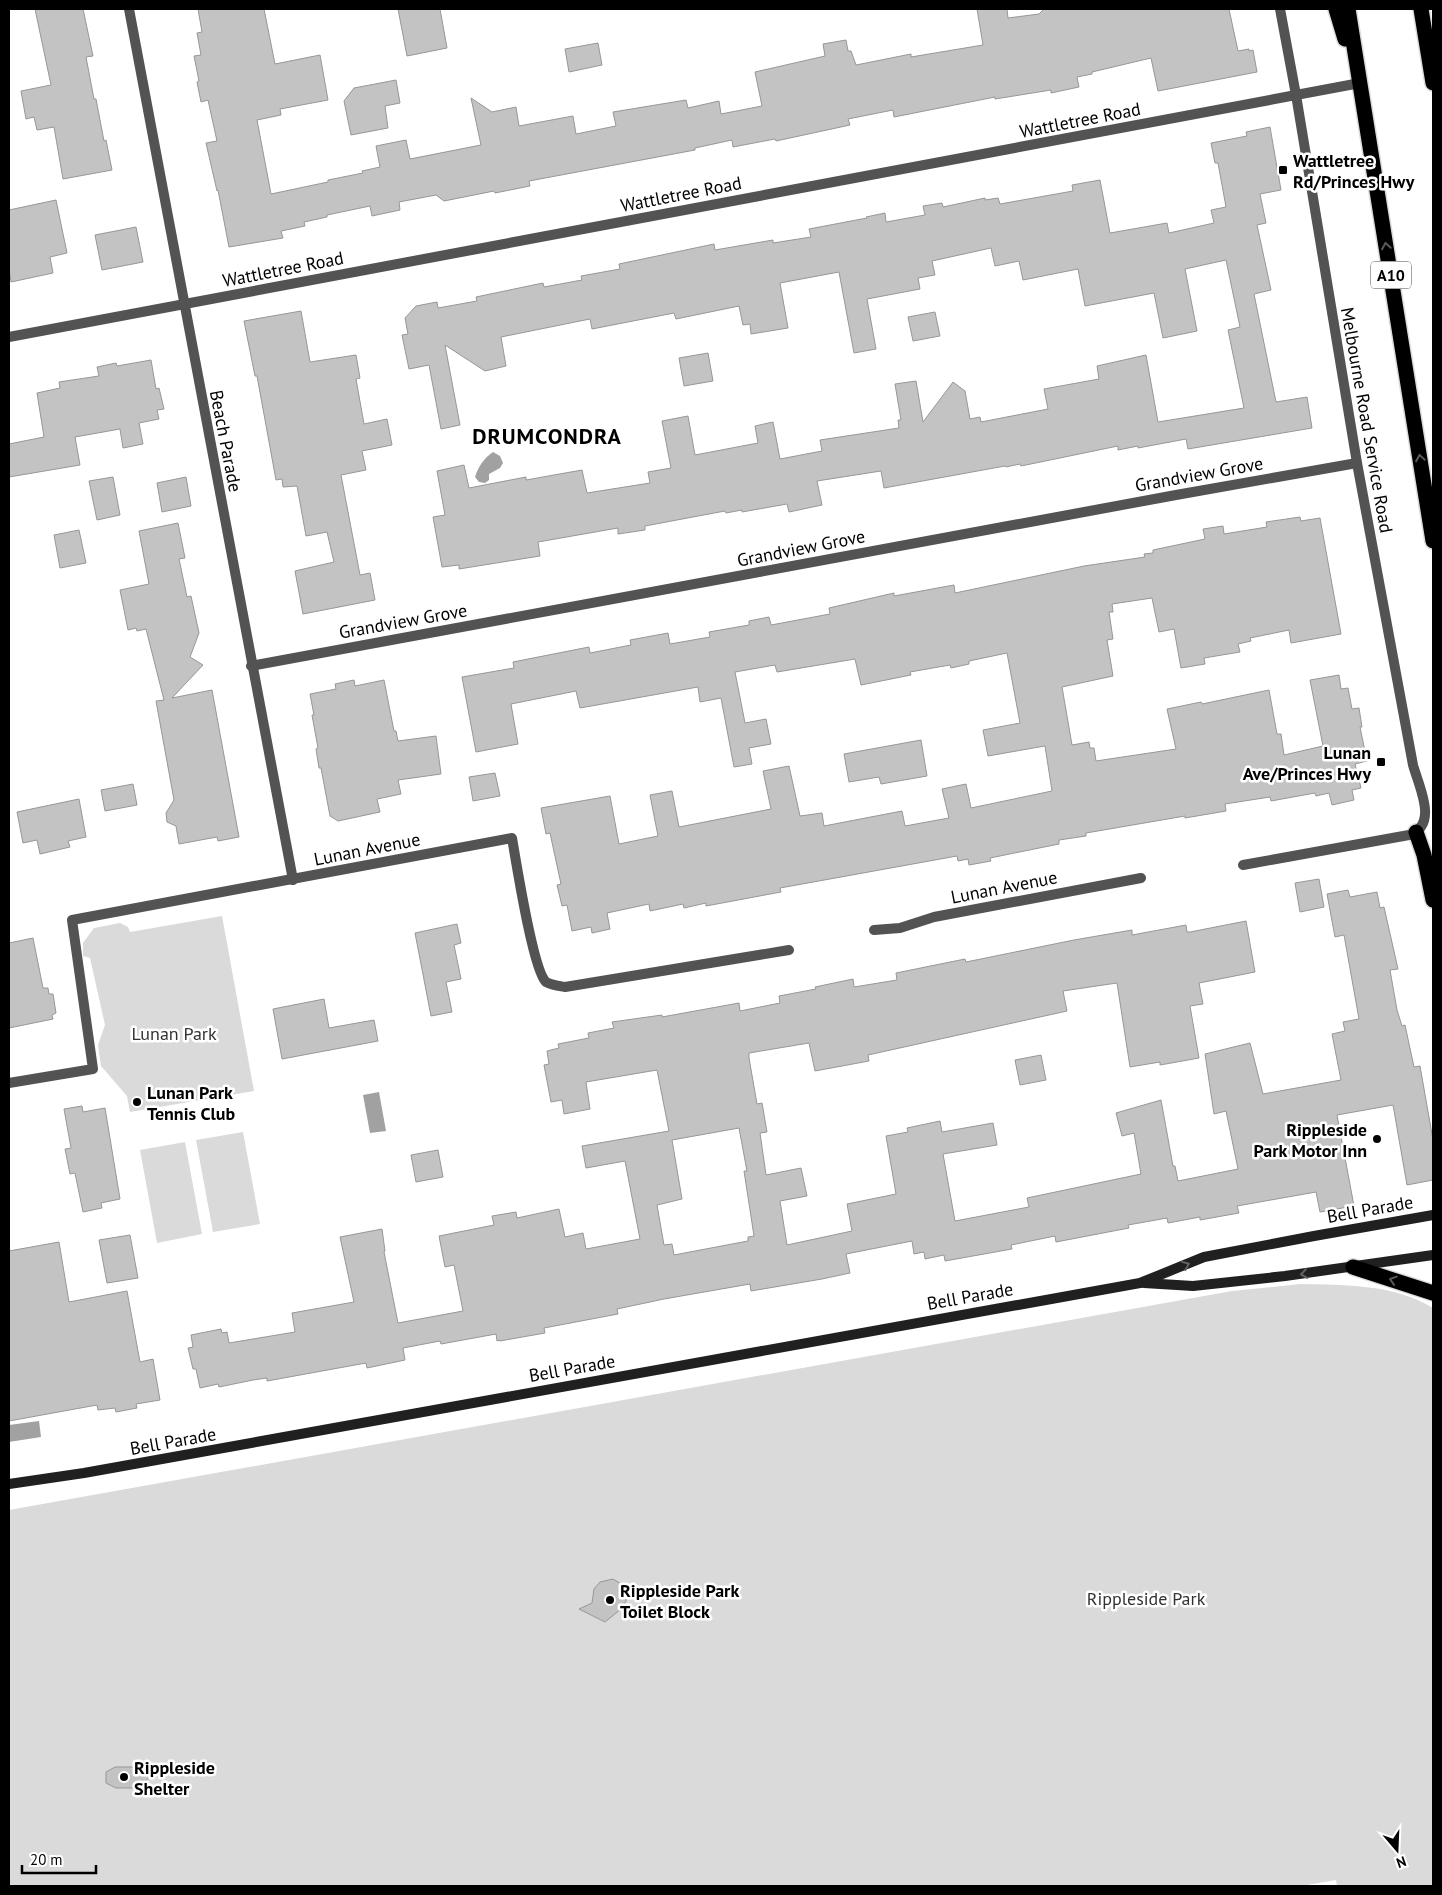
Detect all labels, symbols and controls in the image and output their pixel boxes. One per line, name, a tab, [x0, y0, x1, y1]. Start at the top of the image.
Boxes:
street label: Wattletree Road	[1017, 97, 1143, 143]
place label: Wattletree Rd/Princes Hwy	[1293, 149, 1415, 193]
marker: Wattletree Rd/Princes Hwy	[1277, 164, 1289, 176]
street label: Wattletree Road	[618, 171, 744, 217]
one-way arrow	[1382, 241, 1392, 250]
street label: Wattletree Road	[220, 246, 346, 292]
road number: A10	[1371, 262, 1411, 288]
street label: Melbourne Road Service Road	[1336, 305, 1398, 535]
street label: Beach Parade	[205, 388, 247, 494]
district label: DRUMCONDRA	[472, 422, 622, 450]
street label: Grandview Grove	[1133, 451, 1265, 497]
one-way arrow	[1416, 453, 1426, 462]
street label: Grandview Grove	[735, 524, 867, 572]
street label: Grandview Grove	[337, 598, 469, 644]
place label: Lunan Ave/Princes Hwy	[1243, 741, 1371, 785]
marker: Lunan Ave/Princes Hwy	[1375, 756, 1387, 768]
street label: Lunan Avenue	[312, 827, 422, 871]
street label: Lunan Avenue	[949, 865, 1059, 909]
park label: Lunan Park	[131, 1022, 217, 1045]
place label: Lunan Park Tennis Club	[147, 1081, 235, 1125]
marker: Lunan Park Tennis Club	[131, 1096, 143, 1108]
place label: Rippleside Park Motor Inn	[1254, 1118, 1367, 1162]
marker: Rippleside Park Motor Inn	[1371, 1133, 1383, 1145]
street label: Bell Parade	[1325, 1190, 1415, 1228]
one-way arrow	[1181, 1260, 1189, 1270]
one-way arrow	[1300, 1268, 1309, 1278]
one-way arrow	[1389, 1276, 1398, 1286]
street label: Bell Parade	[925, 1277, 1015, 1315]
street label: Bell Parade	[527, 1349, 617, 1387]
street label: Bell Parade	[128, 1422, 218, 1460]
place label: Rippleside Park Toilet Block	[620, 1579, 739, 1623]
park label: Rippleside Park	[1087, 1587, 1206, 1610]
marker: Rippleside Park Toilet Block	[604, 1594, 616, 1606]
place label: Rippleside Shelter	[134, 1756, 215, 1800]
marker: Rippleside Shelter	[118, 1771, 130, 1783]
north arrow	[1372, 1825, 1422, 1875]
scale bar	[22, 1842, 96, 1874]
text: 20 m	[30, 1850, 63, 1869]
text: N	[1394, 1852, 1409, 1872]

